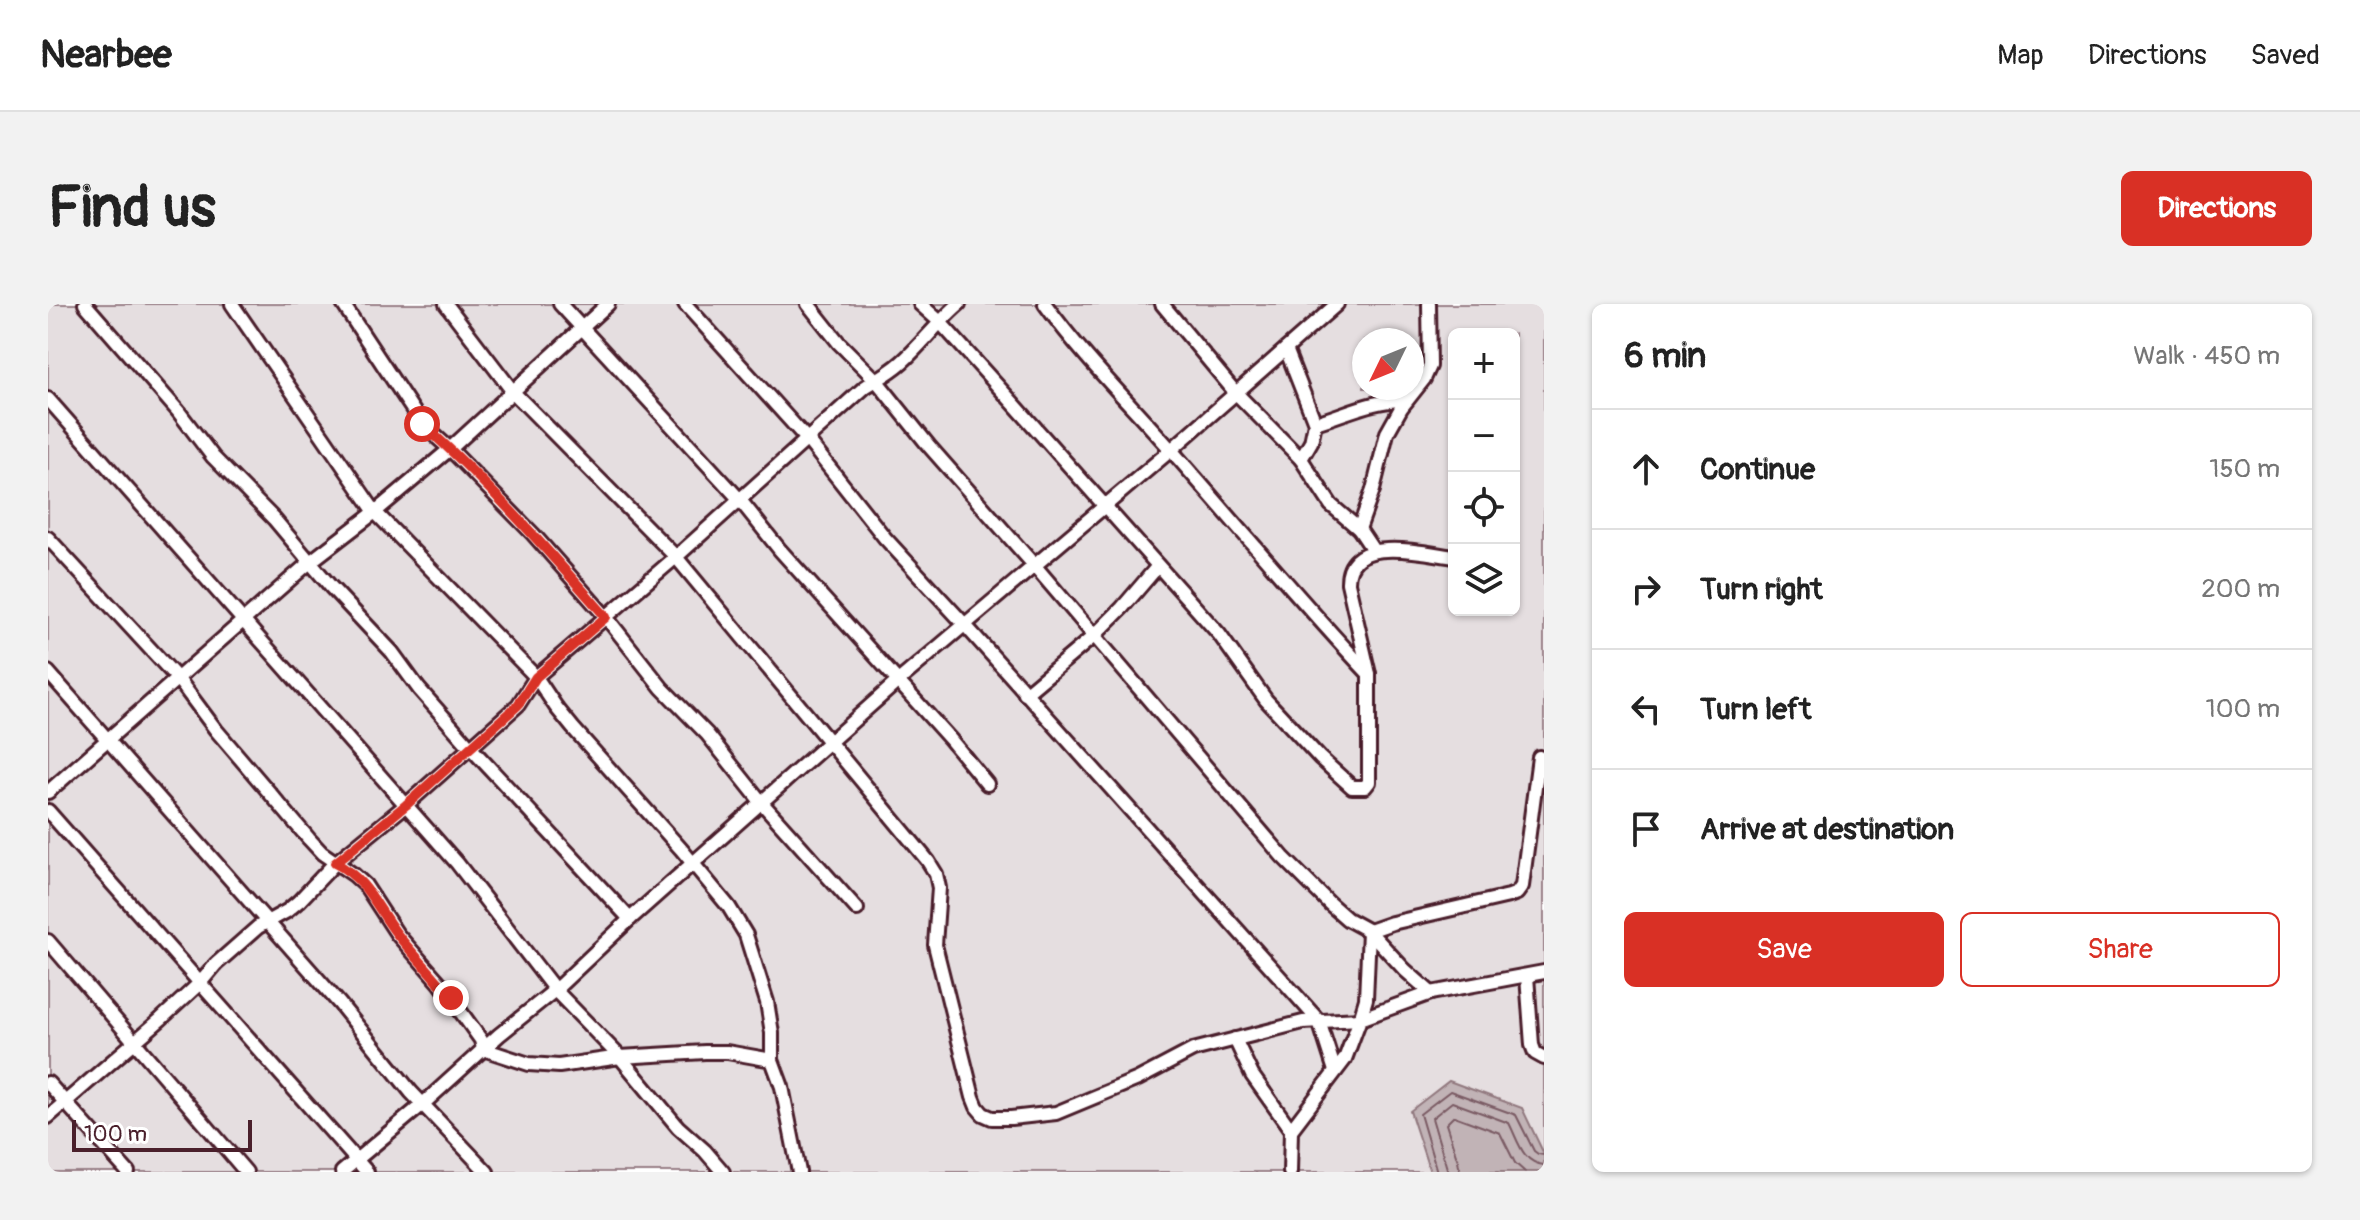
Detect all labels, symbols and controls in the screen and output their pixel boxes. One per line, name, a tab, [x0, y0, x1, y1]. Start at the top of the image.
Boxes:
text: Nearbee	[40, 31, 172, 79]
text: Map	[1997, 38, 2044, 73]
text: Directions	[2088, 38, 2207, 73]
text: Saved	[2251, 38, 2320, 73]
button: Directions	[2121, 171, 2312, 246]
text: Find us	[48, 174, 216, 243]
north arrow	[1352, 328, 1424, 400]
map controls	[1448, 328, 1520, 616]
button: +	[1448, 328, 1520, 400]
text: 6 min	[1624, 335, 1706, 378]
text: Walk · 450 m	[2133, 340, 2280, 372]
button: −	[1448, 400, 1520, 472]
route start	[404, 406, 440, 442]
icon: ahead	[1624, 447, 1668, 491]
text: Continue	[1700, 451, 1815, 488]
text: 150 m	[2209, 453, 2280, 485]
button: locate	[1448, 472, 1520, 544]
button: layers	[1448, 544, 1520, 616]
icon: right	[1624, 567, 1668, 611]
text: Turn right	[1700, 571, 1823, 608]
text: 200 m	[2201, 573, 2280, 605]
icon: left	[1624, 687, 1668, 731]
text: Turn left	[1700, 691, 1811, 728]
text: 100 m	[2206, 693, 2280, 725]
icon: arrive	[1624, 807, 1668, 851]
text: Arrive at destination	[1700, 811, 1954, 848]
button: Save	[1624, 912, 1944, 987]
button: Share	[1960, 912, 2280, 987]
route end	[433, 980, 469, 1016]
scale bar	[72, 1116, 252, 1152]
text: 100 m	[84, 1120, 147, 1148]

